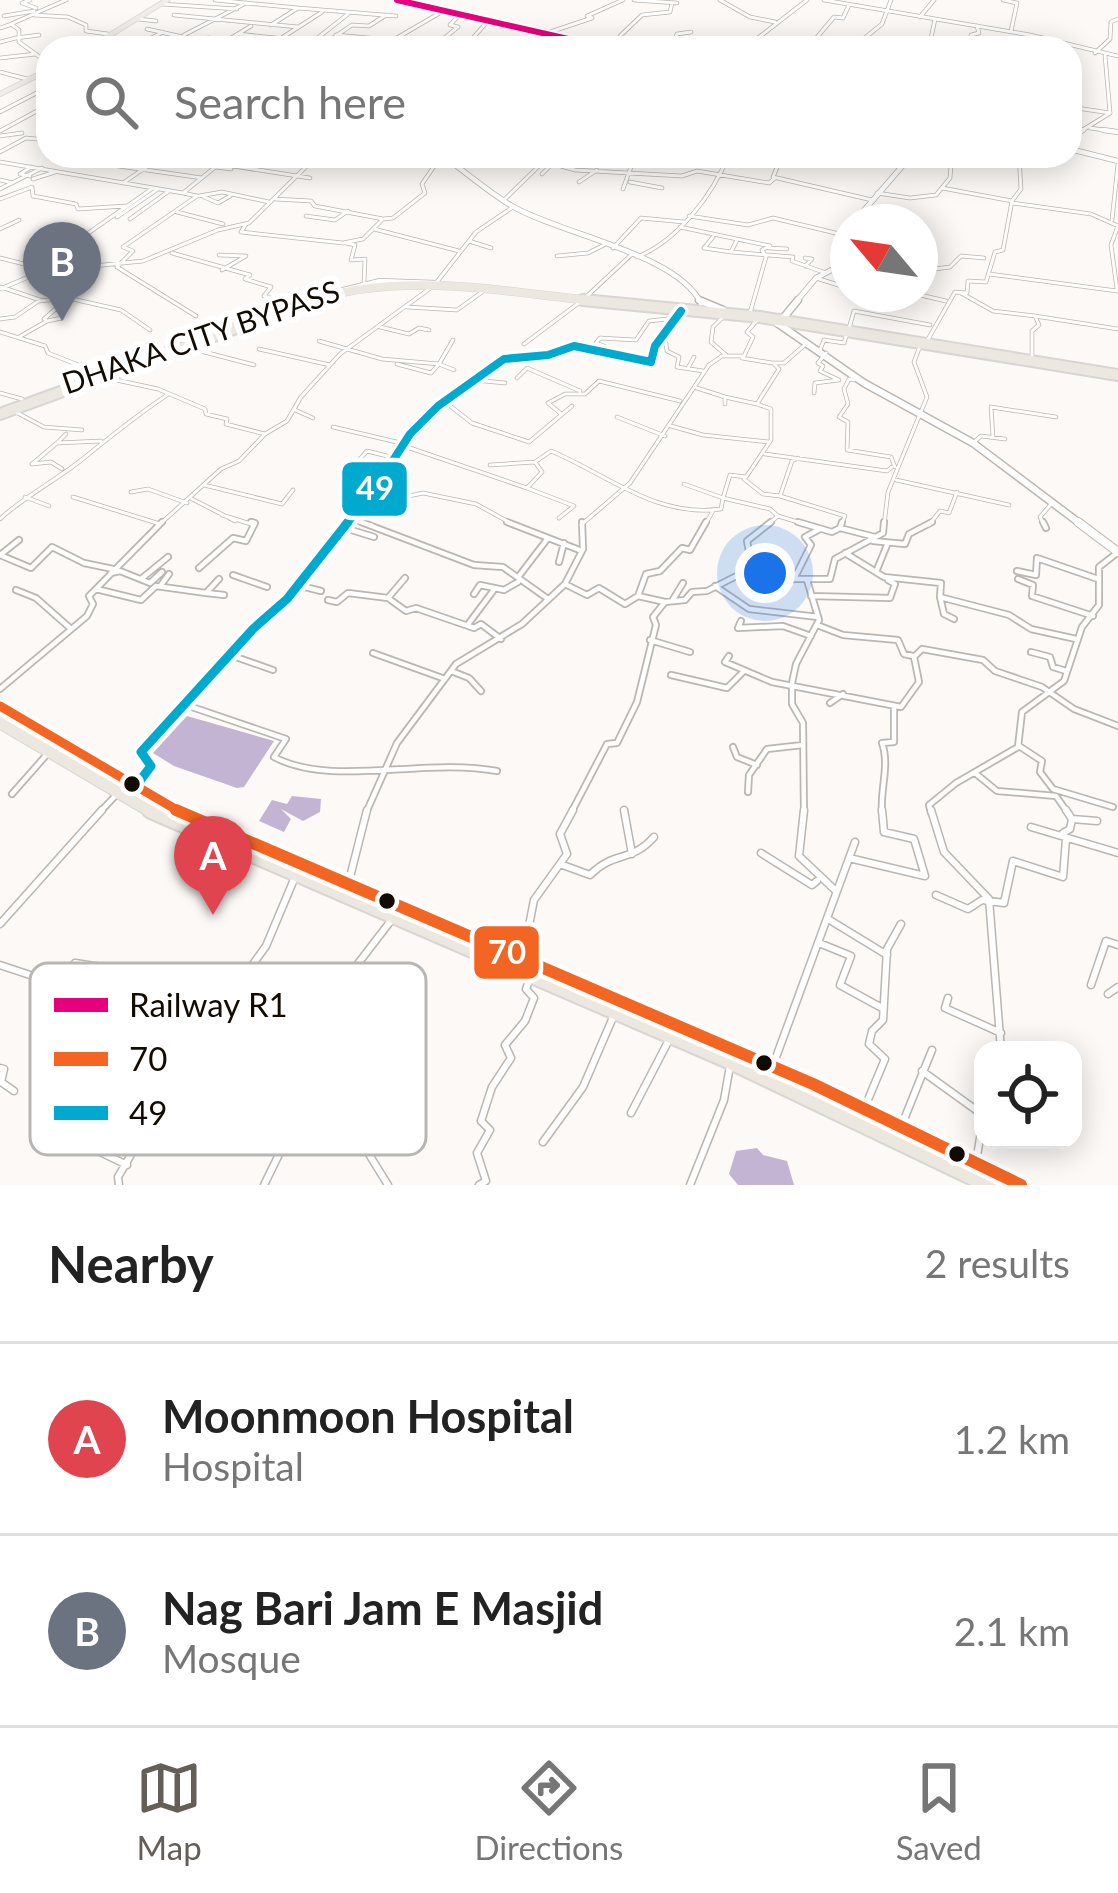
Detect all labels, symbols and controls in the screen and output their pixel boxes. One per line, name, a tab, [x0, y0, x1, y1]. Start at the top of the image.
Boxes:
search box	[36, 36, 1082, 168]
icon: search	[78, 69, 144, 135]
text: Search here	[174, 75, 406, 129]
north arrow	[830, 204, 938, 312]
pin: B	[23, 222, 101, 321]
street label: DHAKA CITY BYPASS	[57, 272, 344, 401]
line badge: 49	[340, 460, 409, 518]
text: 49	[356, 467, 394, 507]
your location	[735, 543, 795, 603]
unlabelled marker	[121, 773, 143, 795]
pin: A	[174, 816, 252, 915]
unlabelled marker	[376, 890, 398, 912]
line badge: 70	[472, 924, 541, 981]
text: 70	[488, 931, 526, 971]
legend	[30, 963, 426, 1155]
text: Railway R1	[129, 984, 288, 1024]
text: 70	[129, 1038, 167, 1078]
map controls	[974, 1041, 1082, 1149]
button: locate	[974, 1041, 1082, 1149]
unlabelled marker	[753, 1052, 775, 1074]
text: 49	[129, 1092, 167, 1132]
unlabelled marker	[946, 1143, 968, 1165]
text: Nearby	[48, 1233, 214, 1294]
text: 2 results	[925, 1240, 1070, 1286]
text: Moonmoon Hospital	[162, 1389, 574, 1443]
text: A	[73, 1416, 101, 1462]
text: 1.2 km	[954, 1416, 1070, 1462]
text: Hospital	[162, 1443, 304, 1489]
text: Nag Bari Jam E Masjid	[162, 1581, 603, 1635]
text: B	[74, 1608, 100, 1654]
text: 2.1 km	[954, 1608, 1070, 1654]
text: Mosque	[162, 1635, 301, 1681]
tab: Map	[136, 1755, 202, 1867]
tab: Directions	[474, 1755, 623, 1867]
tab: Saved	[896, 1755, 982, 1867]

